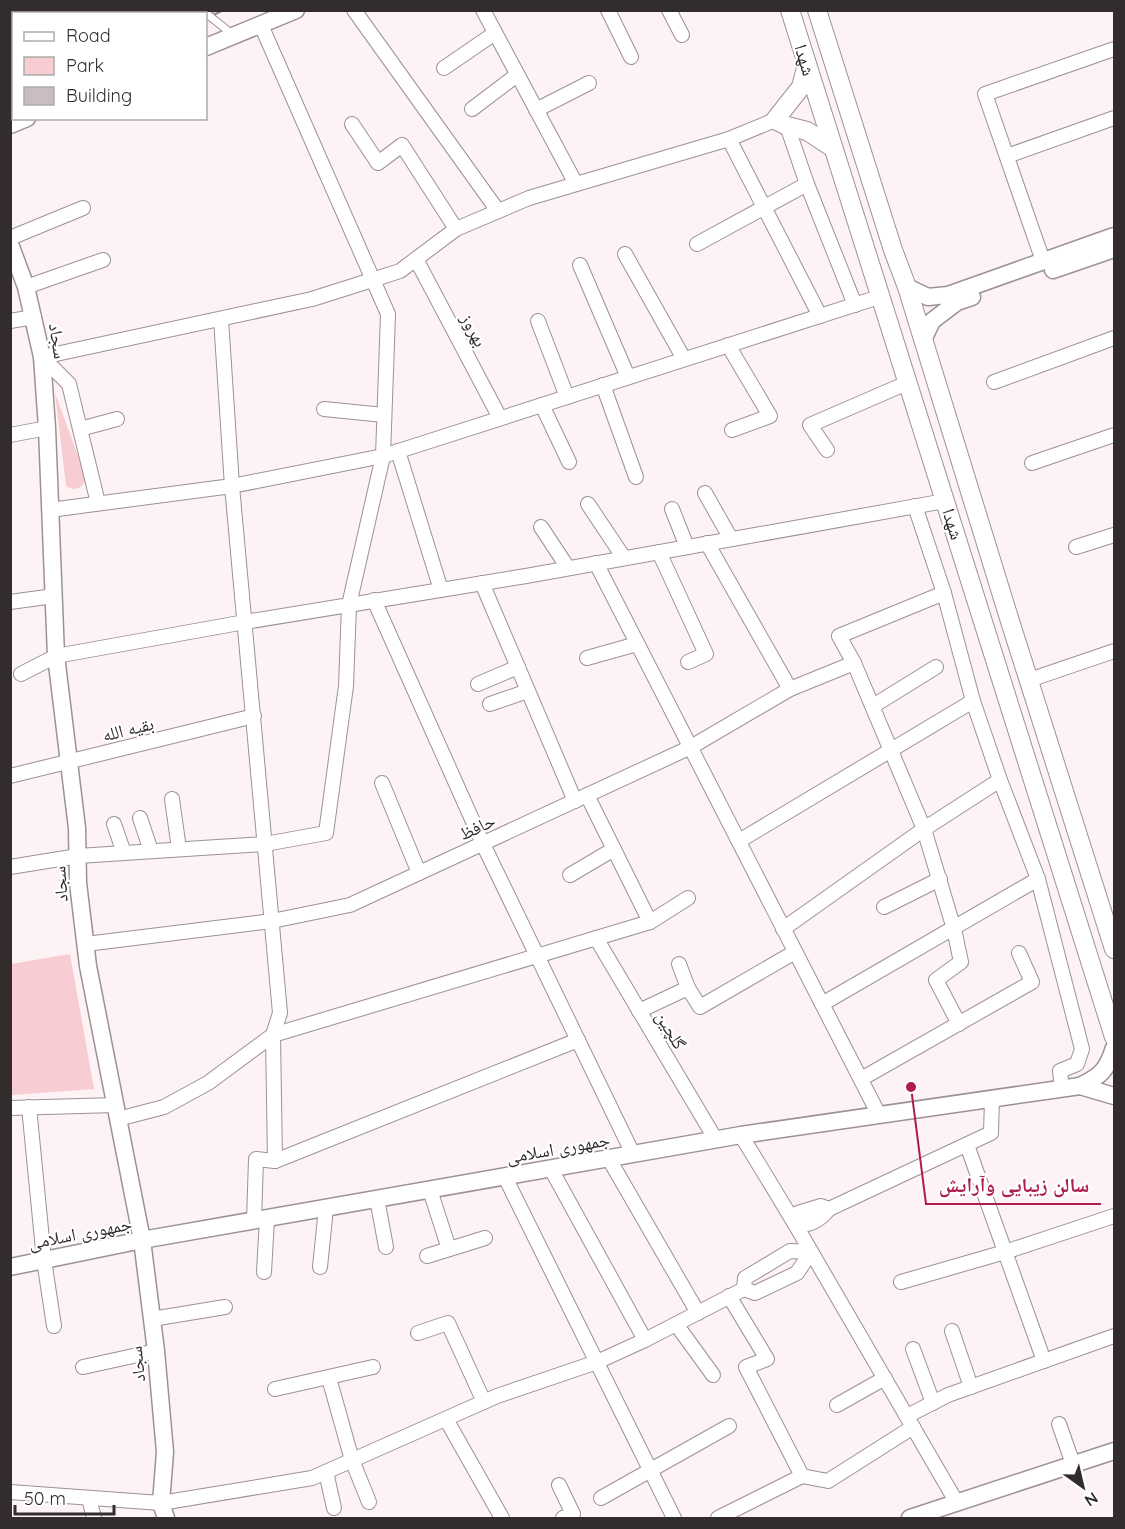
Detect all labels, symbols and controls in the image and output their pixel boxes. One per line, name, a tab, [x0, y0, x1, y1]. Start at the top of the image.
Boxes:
legend	[12, 12, 207, 120]
text: Road	[66, 24, 111, 47]
street label: شهدا	[789, 42, 821, 78]
text: Park	[66, 54, 104, 77]
text: Building	[66, 84, 132, 107]
street label: بهروز	[455, 309, 492, 351]
street label: سجاد	[44, 321, 72, 361]
street label: شهدا	[937, 505, 969, 543]
street label: بقیه الله	[100, 712, 156, 746]
street label: حافظ	[455, 809, 499, 845]
street label: سجاد	[47, 865, 73, 903]
street label: گلچین	[651, 1007, 692, 1054]
street label: جمهوری اسلامی	[504, 1128, 612, 1168]
callout: سالن زیبایی وآرایش	[926, 1166, 1101, 1204]
text: سالن زیبایی وآرایش	[939, 1172, 1089, 1198]
street label: جمهوری اسلامی	[26, 1212, 134, 1254]
street label: سجاد	[124, 1345, 150, 1383]
north arrow	[1053, 1457, 1113, 1517]
scale bar	[15, 1478, 114, 1516]
text: 50 m	[24, 1487, 66, 1510]
text: N	[1081, 1488, 1102, 1511]

